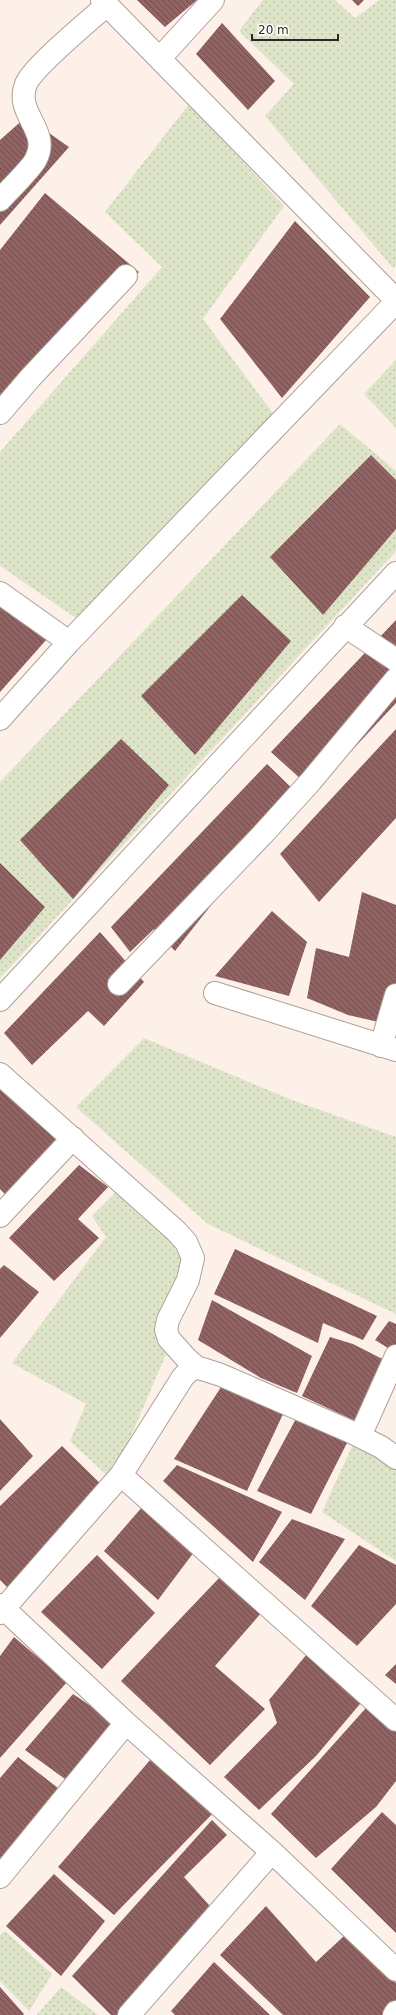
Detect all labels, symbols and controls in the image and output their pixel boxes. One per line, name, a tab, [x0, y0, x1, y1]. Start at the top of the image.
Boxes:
scale bar	[252, 16, 338, 42]
text: 20 m	[258, 23, 289, 37]

